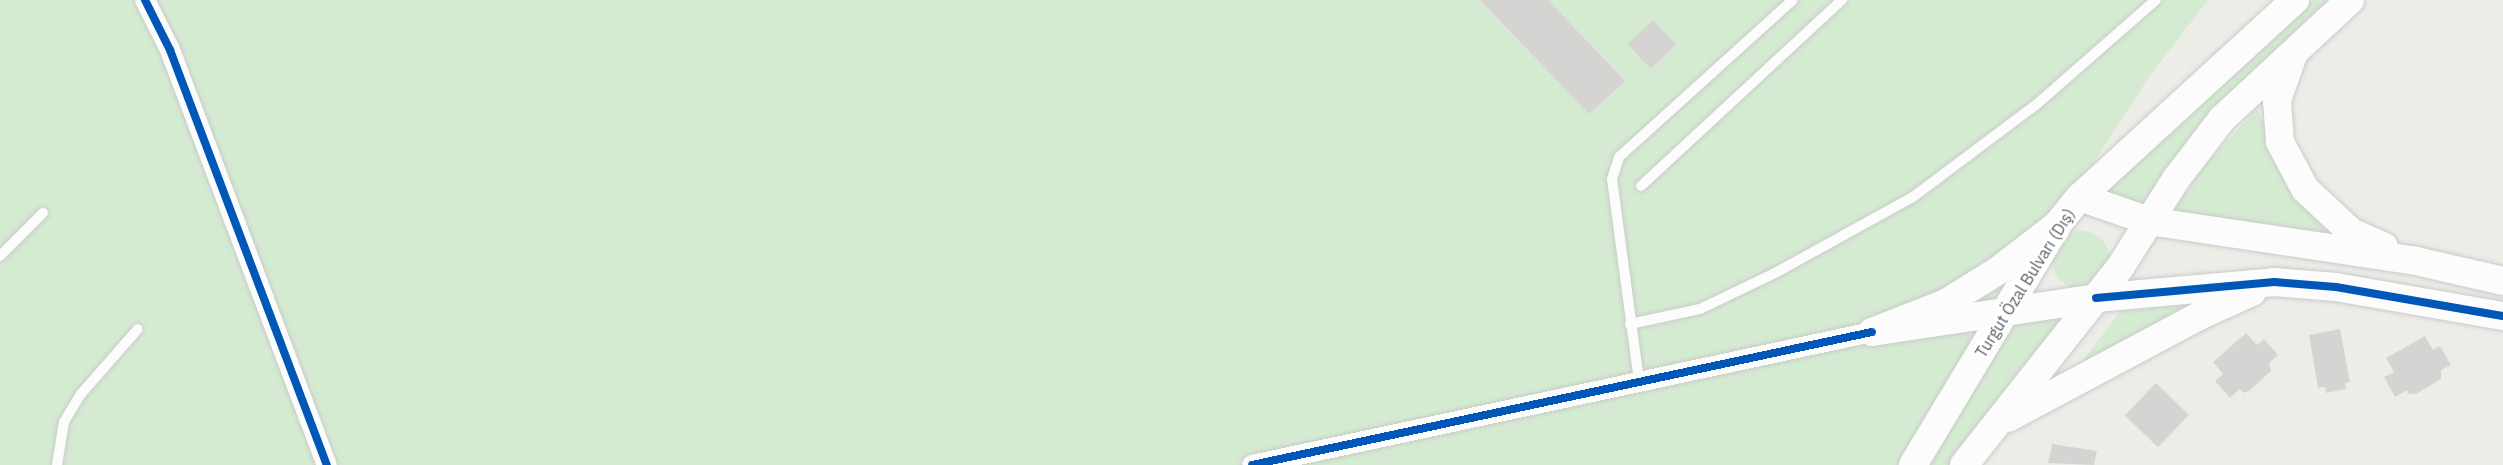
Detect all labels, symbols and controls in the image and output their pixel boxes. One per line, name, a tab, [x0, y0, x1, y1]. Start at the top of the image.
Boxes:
street label: Turgut Özal Bulvarı (Dış)	[1971, 205, 2079, 361]

